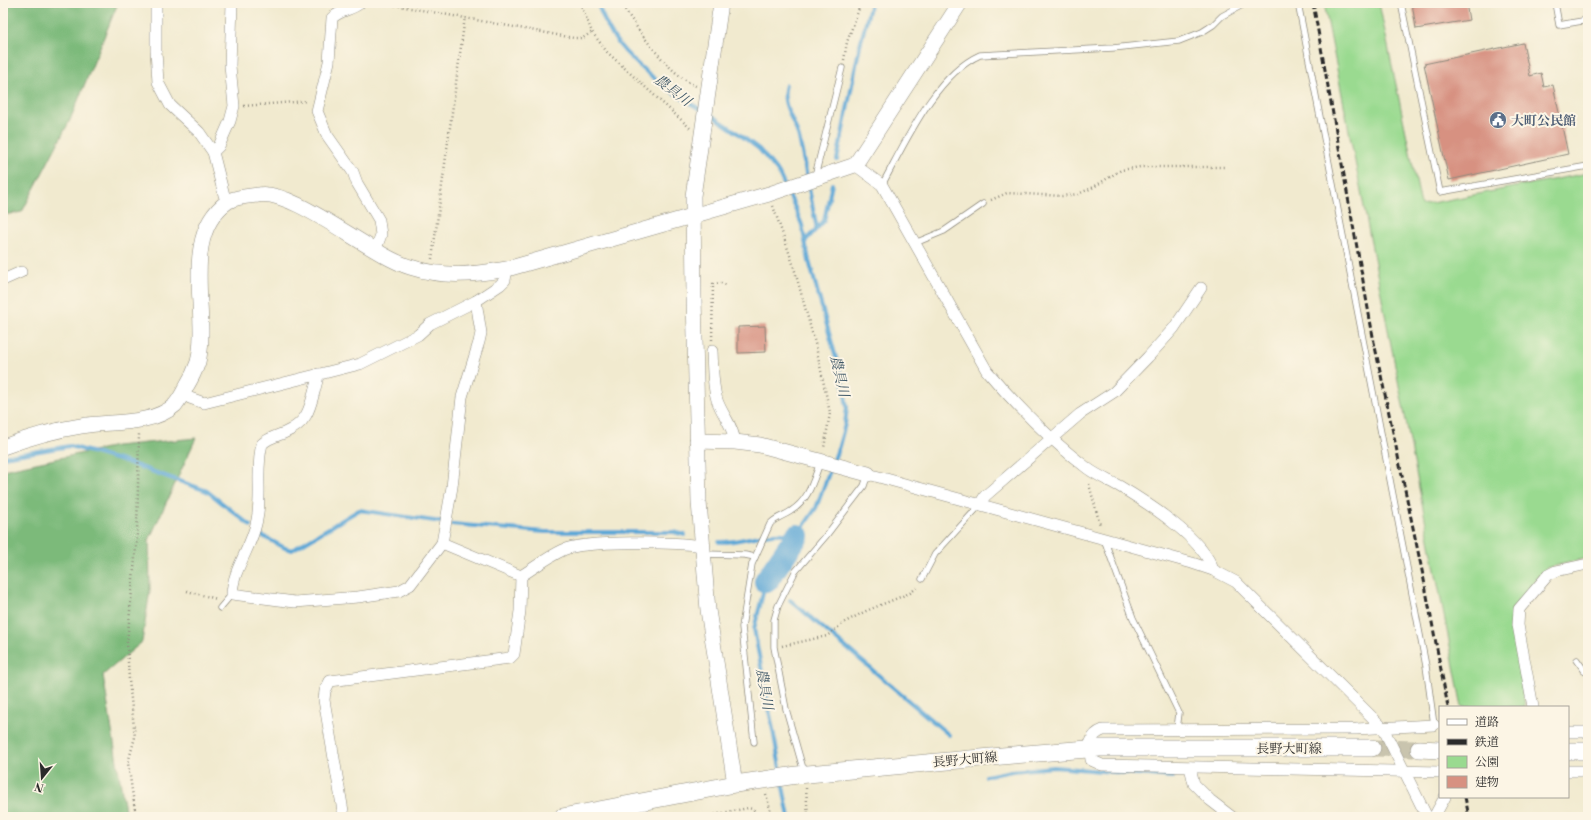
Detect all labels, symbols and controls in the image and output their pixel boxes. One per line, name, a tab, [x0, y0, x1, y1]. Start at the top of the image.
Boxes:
water label: 農具川	[650, 71, 696, 112]
public building icon: 大町公民館	[1488, 110, 1508, 130]
place label: 大町公民館	[1511, 113, 1576, 129]
water label: 農具川	[826, 354, 853, 401]
water label: 農具川	[752, 667, 777, 713]
legend	[1439, 706, 1569, 798]
text: 道路	[1475, 715, 1499, 730]
text: 鉄道	[1474, 735, 1499, 750]
street label: 長野大町線	[1256, 741, 1322, 757]
street label: 長野大町線	[932, 749, 998, 771]
text: 公園	[1475, 755, 1499, 770]
north arrow	[22, 758, 62, 798]
text: 建物	[1475, 775, 1499, 790]
text: N	[33, 779, 46, 795]

